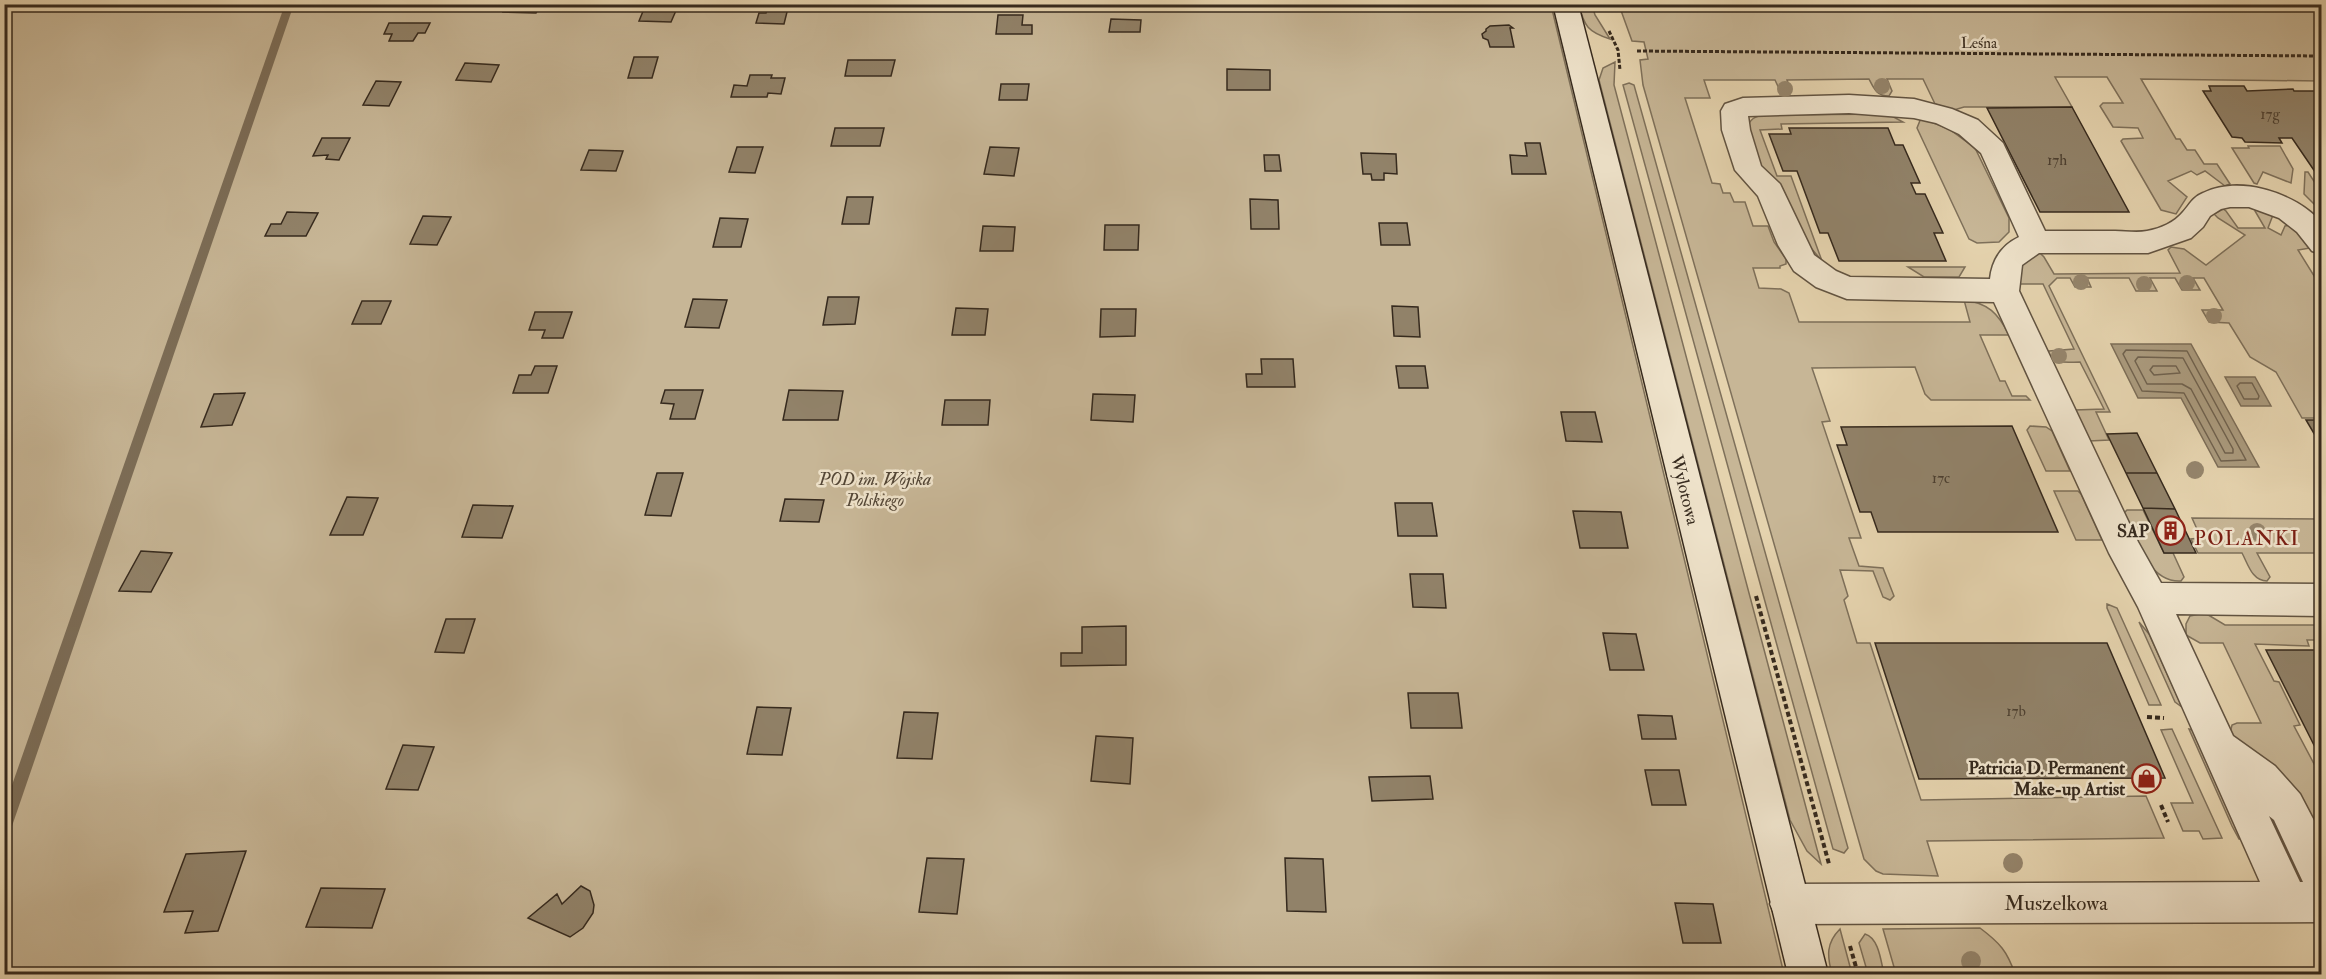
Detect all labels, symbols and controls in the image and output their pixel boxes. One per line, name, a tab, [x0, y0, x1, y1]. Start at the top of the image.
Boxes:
street label: Leśna	[1961, 34, 1998, 53]
house number: 17g	[2260, 105, 2280, 124]
house number: 17h	[2047, 151, 2067, 170]
street label: Wylotowa	[1664, 452, 1704, 528]
park label: POD im. Wojska Polskiego	[818, 468, 931, 512]
house number: 17c	[1932, 469, 1950, 488]
building icon: SAP	[2154, 515, 2186, 547]
place label: SAP	[2117, 520, 2149, 543]
district label: POLANKI	[2194, 526, 2300, 551]
house number: 17b	[2006, 702, 2026, 721]
place label: Patricia D. Permanent Make-up Artist	[1968, 757, 2125, 801]
shop icon: Patricia D. Permanent Make-up Artist	[2130, 762, 2162, 794]
street label: Muszelkowa	[2004, 890, 2108, 917]

